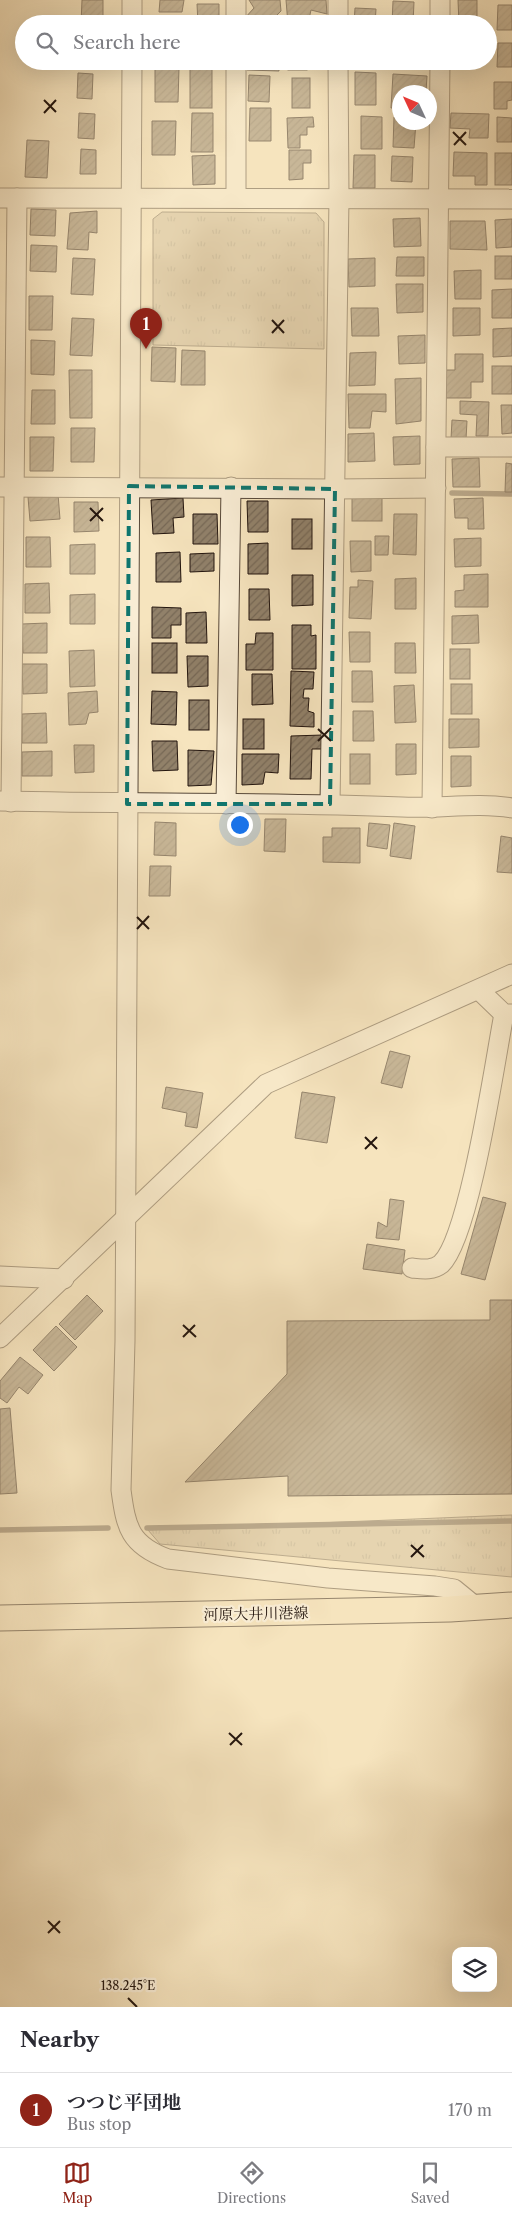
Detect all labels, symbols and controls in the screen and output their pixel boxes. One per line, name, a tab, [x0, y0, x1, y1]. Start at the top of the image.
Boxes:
search box	[15, 15, 497, 70]
icon: search	[33, 29, 61, 57]
text: Search here	[73, 31, 181, 54]
north arrow	[392, 85, 437, 130]
pin: 1	[130, 308, 162, 349]
your location	[227, 812, 253, 838]
street label: 河原大井川港線	[203, 1603, 309, 1624]
map controls	[452, 1947, 497, 1992]
button: layers	[452, 1947, 497, 1992]
text: 138.245°E	[101, 1978, 155, 1993]
text: Nearby	[20, 2027, 99, 2052]
text: つつじ平団地	[67, 2091, 181, 2114]
text: 1	[32, 2100, 40, 2120]
text: 170 m	[448, 2100, 492, 2120]
text: Bus stop	[67, 2114, 131, 2134]
tab: Map	[62, 2159, 92, 2207]
tab: Directions	[217, 2159, 286, 2207]
tab: Saved	[411, 2159, 450, 2207]

